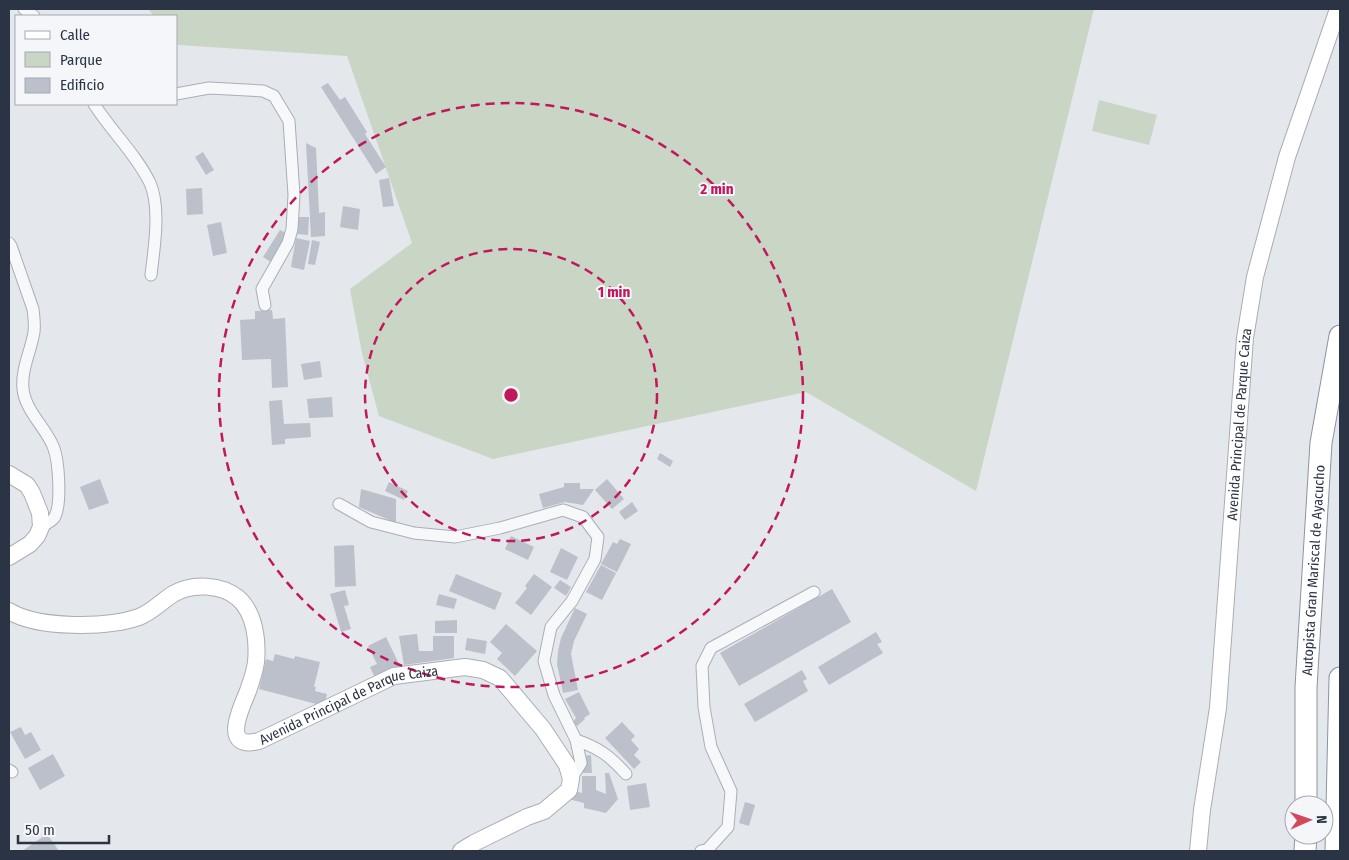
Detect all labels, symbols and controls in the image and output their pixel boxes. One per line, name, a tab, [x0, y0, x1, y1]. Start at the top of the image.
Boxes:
legend	[15, 15, 178, 105]
text: Calle	[60, 26, 90, 44]
text: Parque	[60, 51, 103, 69]
text: Edificio	[60, 76, 105, 94]
text: 2 min	[699, 180, 734, 198]
text: 1 min	[598, 283, 630, 301]
street label: Avenida Principal de Parque Caiza	[1224, 327, 1256, 521]
centre of rings	[502, 386, 520, 404]
street label: Autopista Gran Mariscal de Ayacucho	[1299, 464, 1329, 676]
street label: Avenida Principal de Parque Caiza	[257, 662, 439, 749]
north arrow	[1284, 795, 1334, 845]
scale bar	[18, 812, 109, 844]
text: N	[1313, 815, 1330, 824]
text: 50 m	[25, 821, 55, 839]

